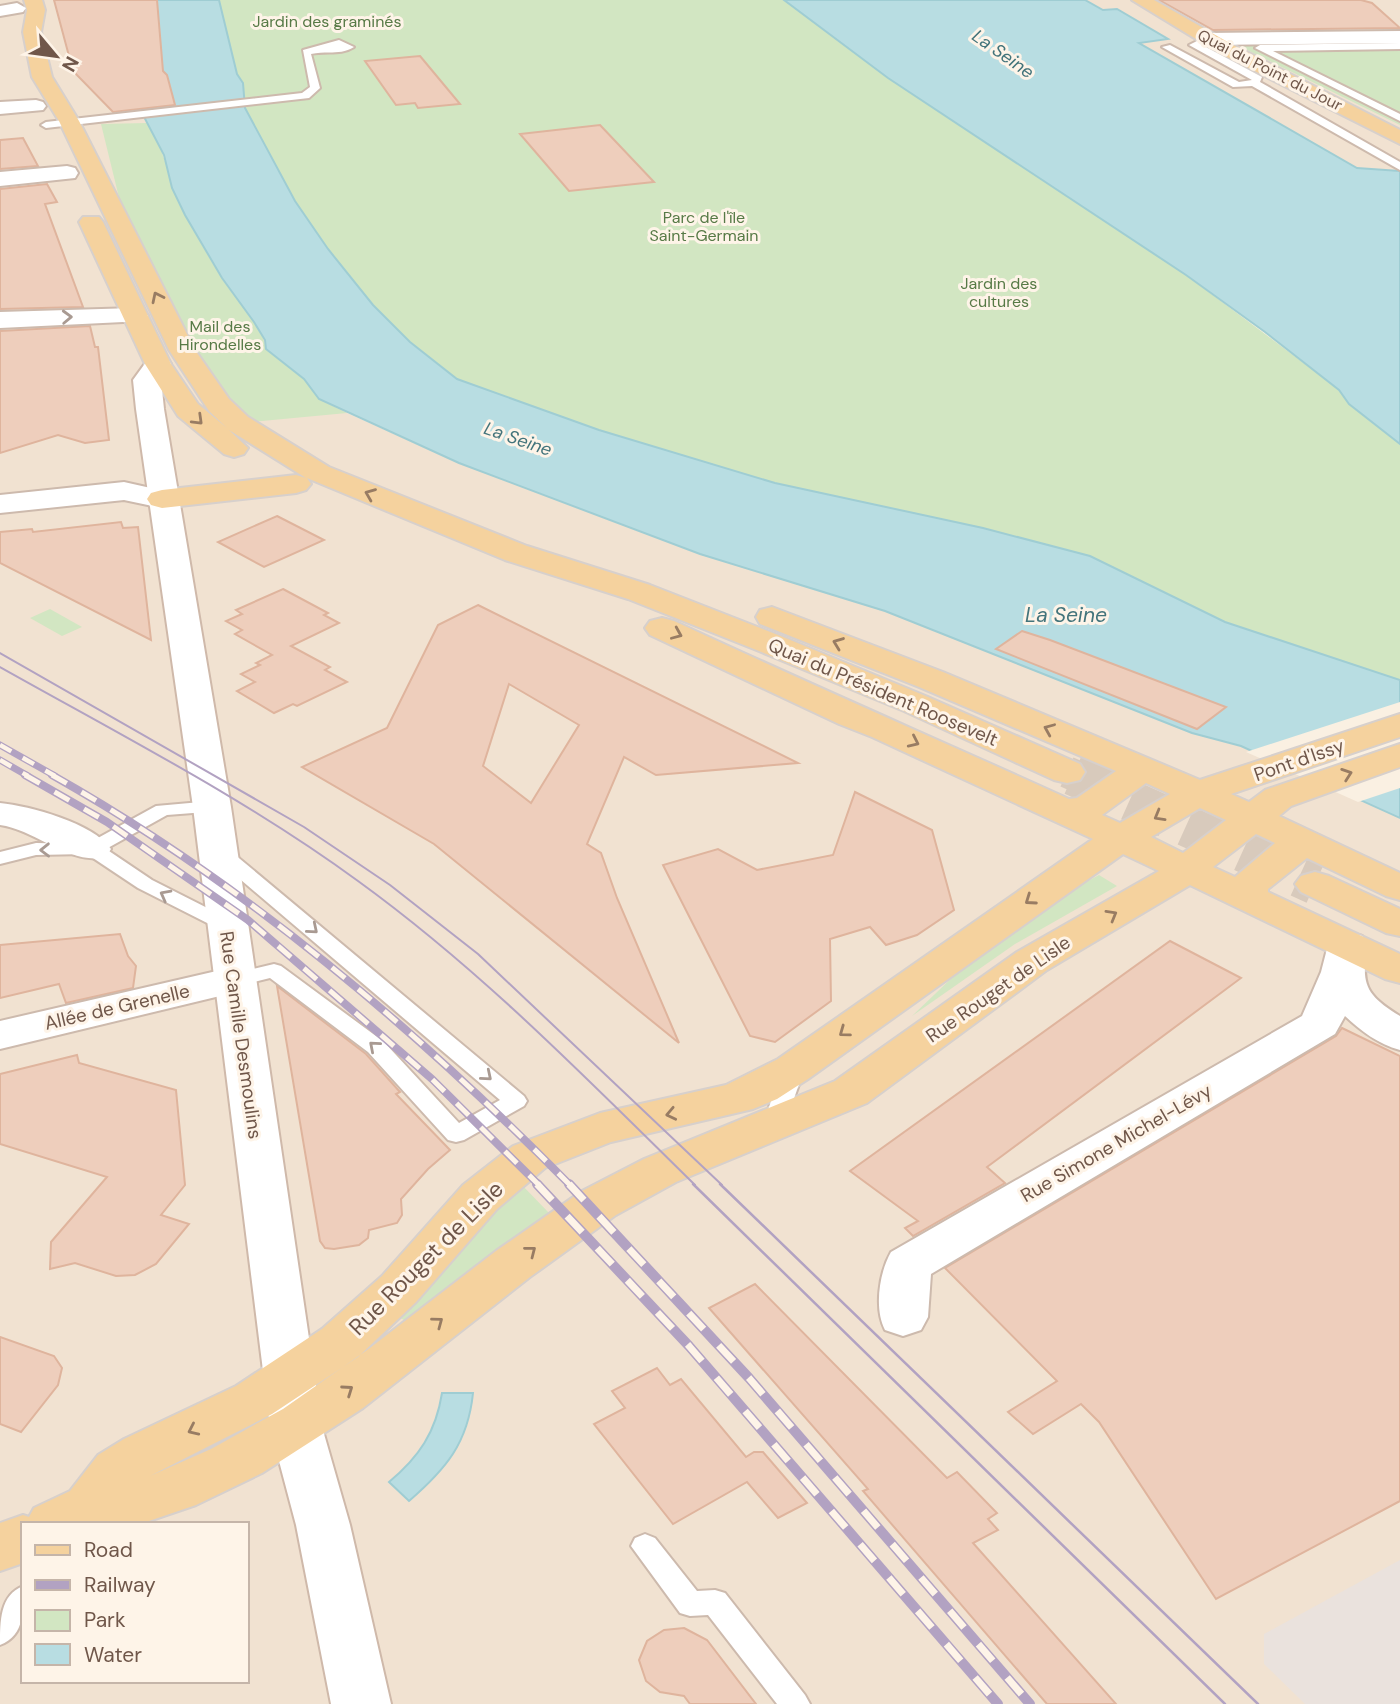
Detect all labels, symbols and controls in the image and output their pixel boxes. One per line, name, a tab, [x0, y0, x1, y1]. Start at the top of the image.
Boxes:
park label: Jardin des graminés	[252, 11, 402, 32]
north arrow	[21, 21, 91, 91]
water label: La Seine	[967, 24, 1039, 84]
street label: Quai du Point du Jour	[1194, 24, 1346, 116]
text: N	[56, 52, 85, 76]
park label: Parc de l'île Saint-Germain	[649, 207, 759, 246]
park label: Jardin des cultures	[961, 273, 1037, 312]
one-way arrow	[151, 292, 165, 304]
one-way arrow	[62, 310, 73, 325]
park label: Mail des Hirondelles	[179, 316, 261, 355]
one-way arrow	[189, 411, 202, 424]
water label: La Seine	[481, 416, 555, 462]
one-way arrow	[364, 489, 376, 503]
water label: La Seine	[1025, 601, 1107, 629]
one-way arrow	[670, 626, 682, 640]
street label: Quai du Président Roosevelt	[764, 632, 1002, 752]
one-way arrow	[833, 637, 845, 651]
one-way arrow	[1043, 723, 1056, 737]
street label: Pont d'Issy	[1251, 733, 1348, 787]
one-way arrow	[907, 734, 919, 748]
one-way arrow	[1340, 768, 1352, 782]
one-way arrow	[1154, 808, 1167, 821]
one-way arrow	[40, 842, 51, 857]
one-way arrow	[160, 889, 172, 903]
one-way arrow	[1025, 892, 1038, 904]
one-way arrow	[1104, 910, 1117, 923]
one-way arrow	[305, 921, 318, 933]
street label: Rue Camille Desmoulins	[214, 930, 268, 1140]
street label: Rue Rouget de Lisle	[921, 930, 1075, 1048]
street label: Allée de Grenelle	[42, 978, 192, 1036]
one-way arrow	[839, 1024, 852, 1036]
one-way arrow	[369, 1042, 382, 1054]
one-way arrow	[478, 1068, 491, 1080]
street label: Rue Simone Michel-Lévy	[1016, 1078, 1216, 1208]
one-way arrow	[665, 1106, 677, 1121]
street label: Rue Rouget de Lisle	[342, 1174, 510, 1342]
one-way arrow	[523, 1246, 535, 1259]
one-way arrow	[430, 1317, 443, 1330]
one-way arrow	[340, 1386, 353, 1398]
one-way arrow	[188, 1422, 200, 1436]
legend	[21, 1522, 248, 1683]
text: Road	[84, 1536, 133, 1564]
text: Railway	[84, 1571, 156, 1599]
text: Park	[84, 1606, 126, 1634]
text: Water	[84, 1641, 142, 1669]

